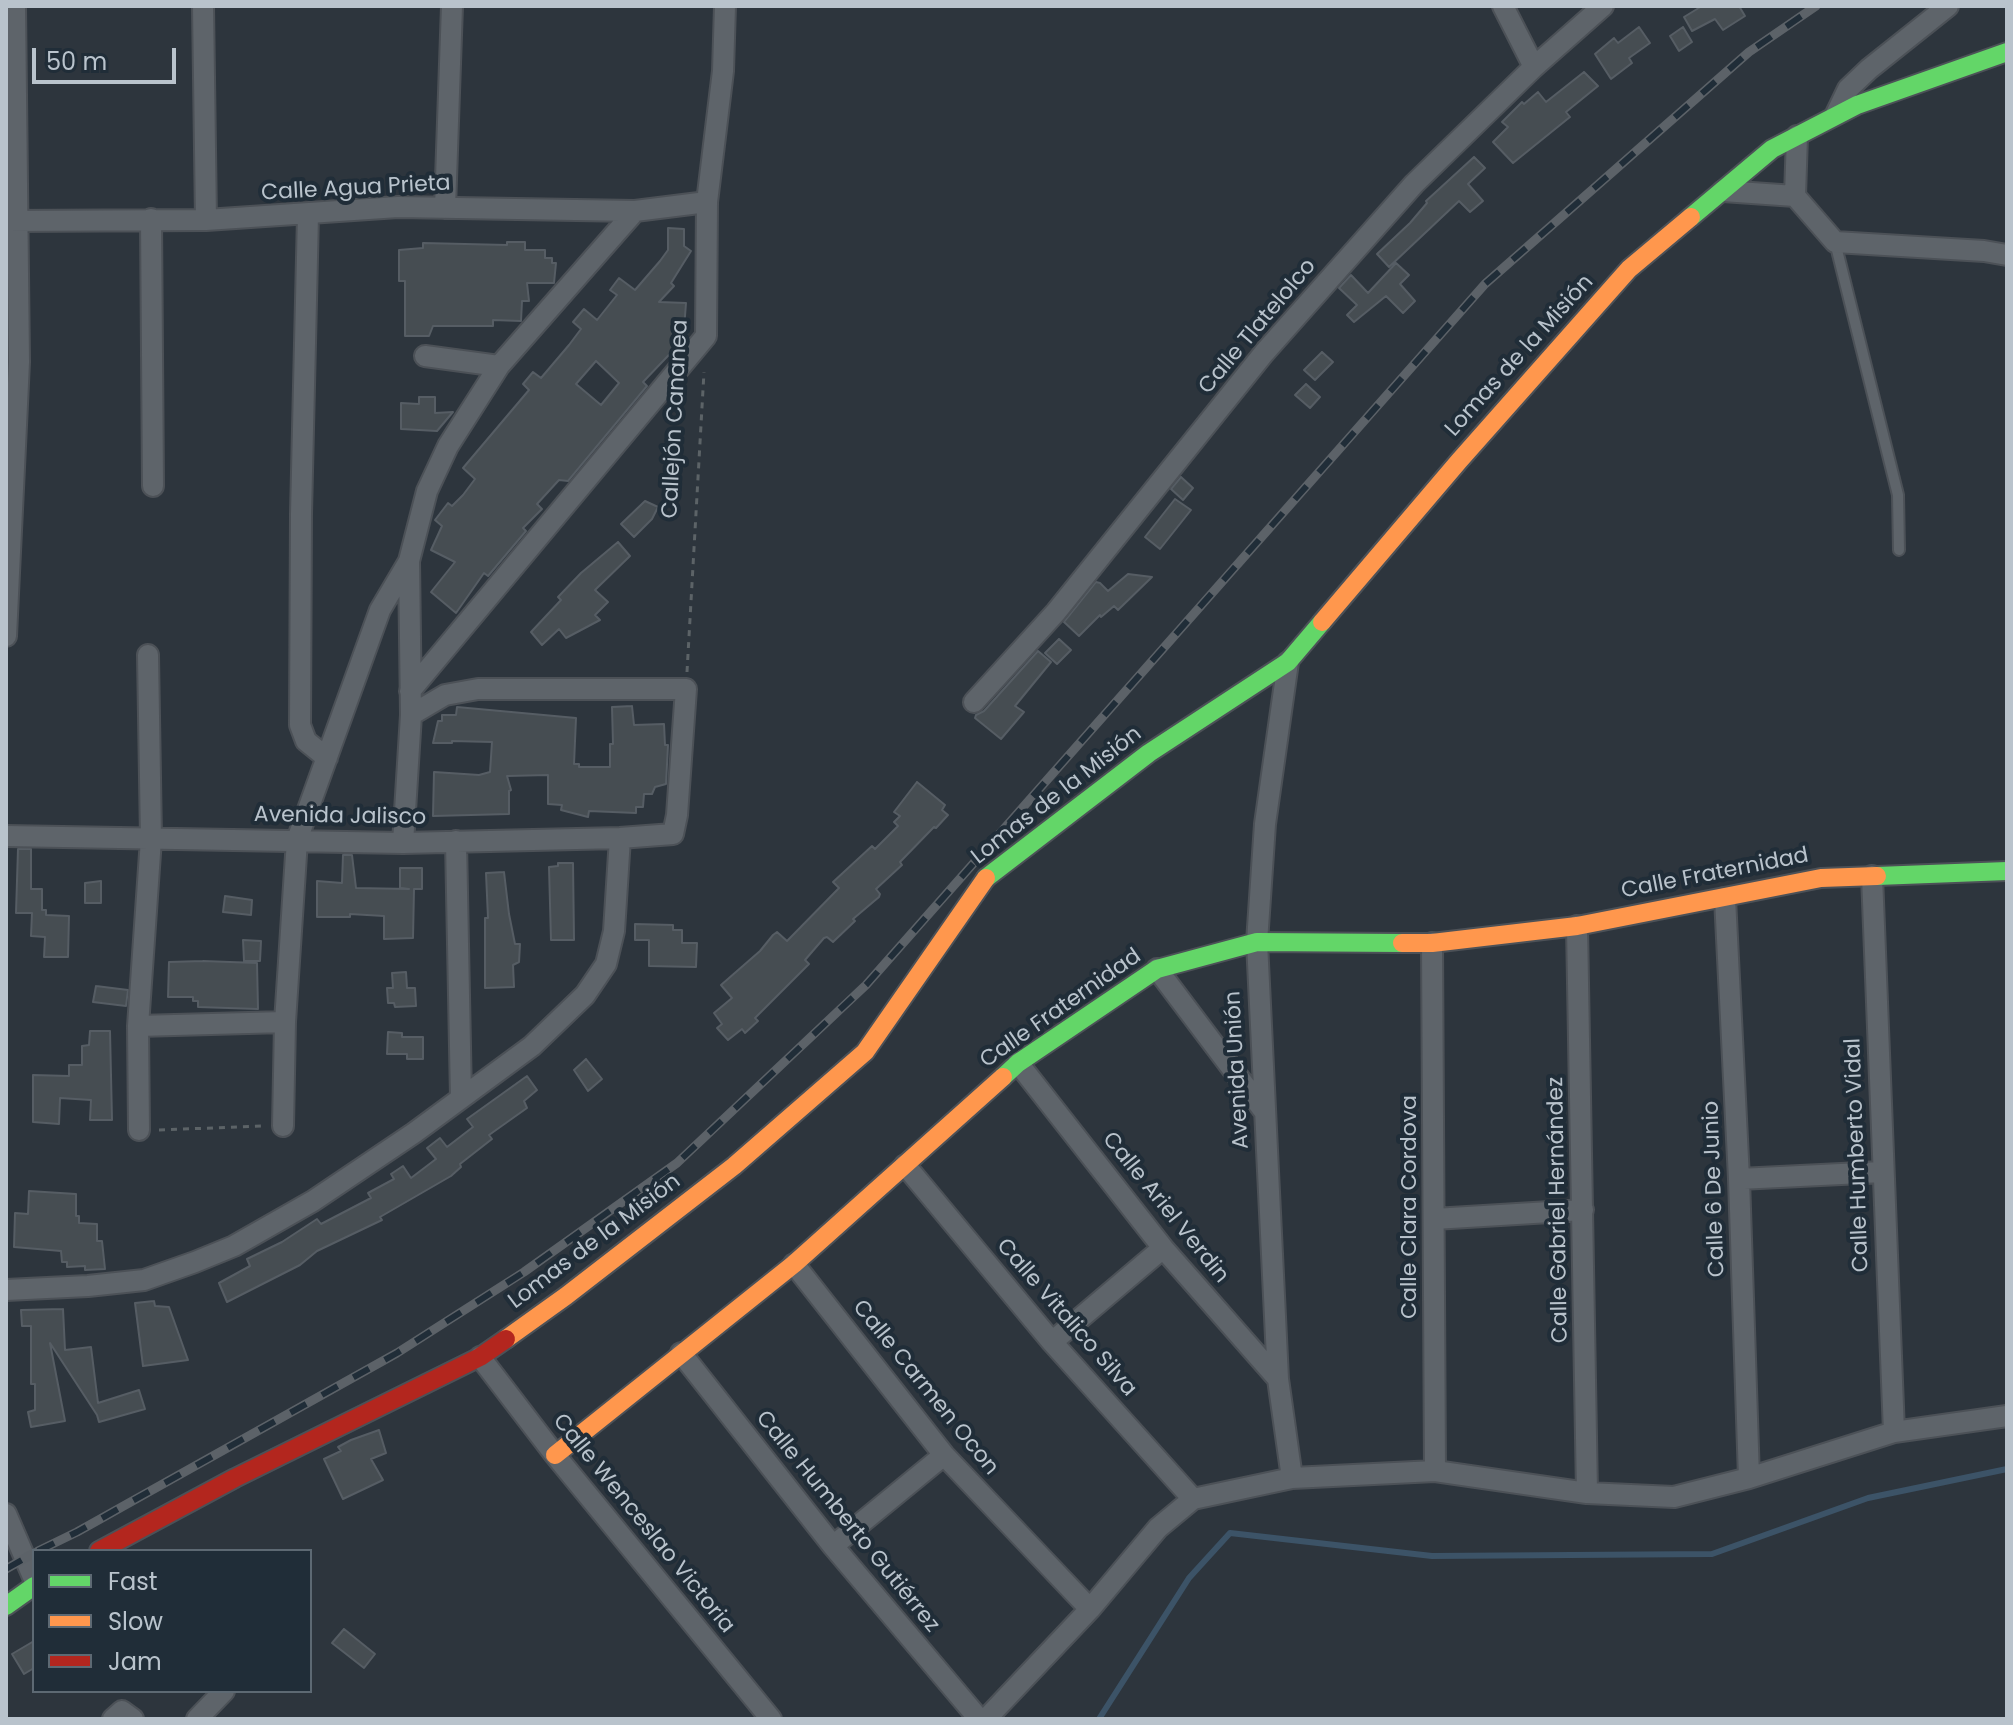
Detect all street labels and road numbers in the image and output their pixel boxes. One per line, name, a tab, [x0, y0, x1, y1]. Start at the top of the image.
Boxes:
street label: Calle Agua Prieta	[261, 171, 451, 207]
street label: Calle Tlatelolco	[1194, 254, 1322, 400]
street label: Lomas de la Misión	[1440, 270, 1600, 442]
street label: Callejón Cananea	[658, 319, 694, 519]
street label: Lomas de la Misión	[967, 721, 1147, 871]
street label: Avenida Jalisco	[254, 802, 426, 832]
street label: Calle Fraternidad	[1619, 843, 1811, 905]
street label: Calle Fraternidad	[975, 944, 1147, 1074]
street label: Avenida Unión	[1221, 990, 1255, 1150]
street label: Calle Humberto Vidal	[1841, 1037, 1875, 1273]
street label: Calle Gabriel Hernández	[1543, 1077, 1575, 1343]
street label: Calle Clara Cordova	[1397, 1095, 1423, 1319]
street label: Calle 6 De Junio	[1699, 1100, 1731, 1278]
street label: Calle Ariel Verdin	[1096, 1127, 1234, 1289]
street label: Lomas de la Misión	[504, 1169, 686, 1315]
street label: Calle Vitalico Silva	[990, 1234, 1142, 1402]
street label: Calle Carmen Ocon	[846, 1295, 1004, 1481]
street label: Calle Humberto Gutiérrez	[750, 1406, 944, 1638]
street label: Calle Wenceslao Victoria	[546, 1409, 740, 1639]

